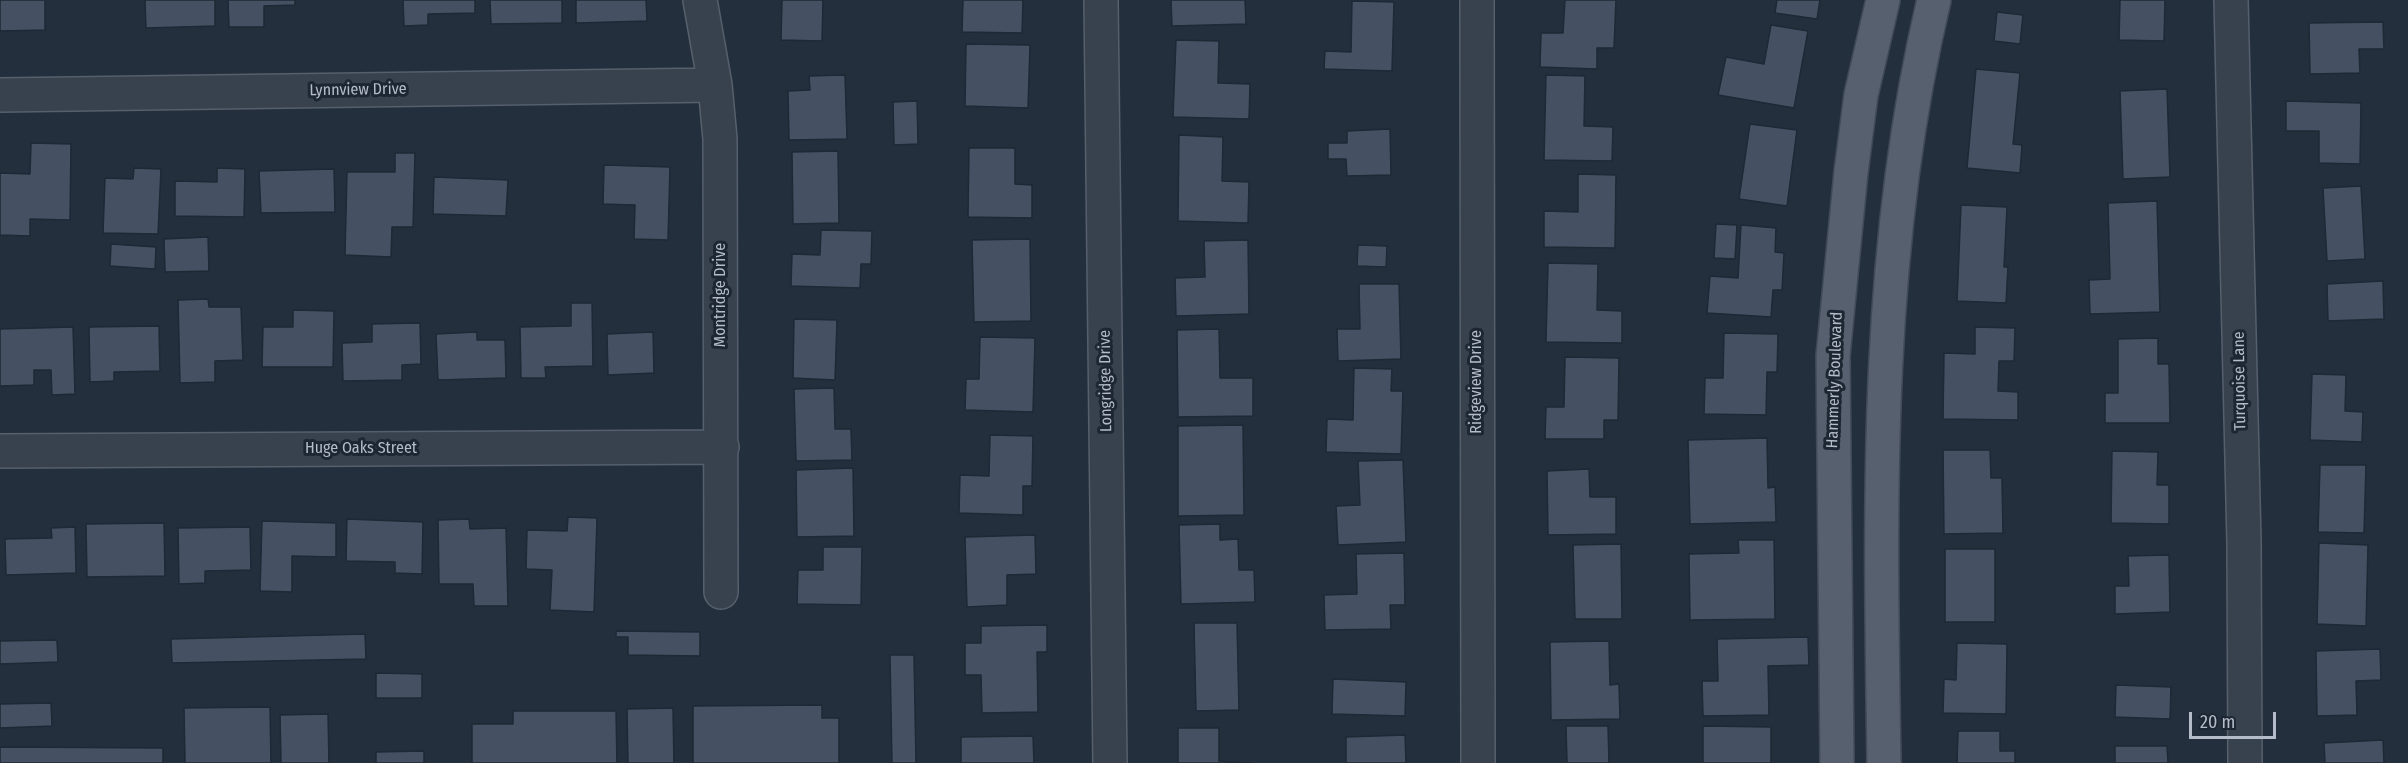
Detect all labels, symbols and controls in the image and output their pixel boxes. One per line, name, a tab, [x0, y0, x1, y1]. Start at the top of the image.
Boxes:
street label: Lynnview Drive	[309, 80, 407, 100]
street label: Montridge Drive	[711, 243, 731, 347]
street label: Hammerly Boulevard	[1823, 311, 1847, 449]
street label: Longridge Drive	[1096, 330, 1116, 432]
street label: Ridgeview Drive	[1467, 330, 1487, 434]
street label: Turquoise Lane	[2230, 331, 2250, 431]
street label: Huge Oaks Street	[305, 439, 417, 459]
scale bar	[2192, 700, 2279, 738]
text: 20 m	[2200, 711, 2235, 733]

